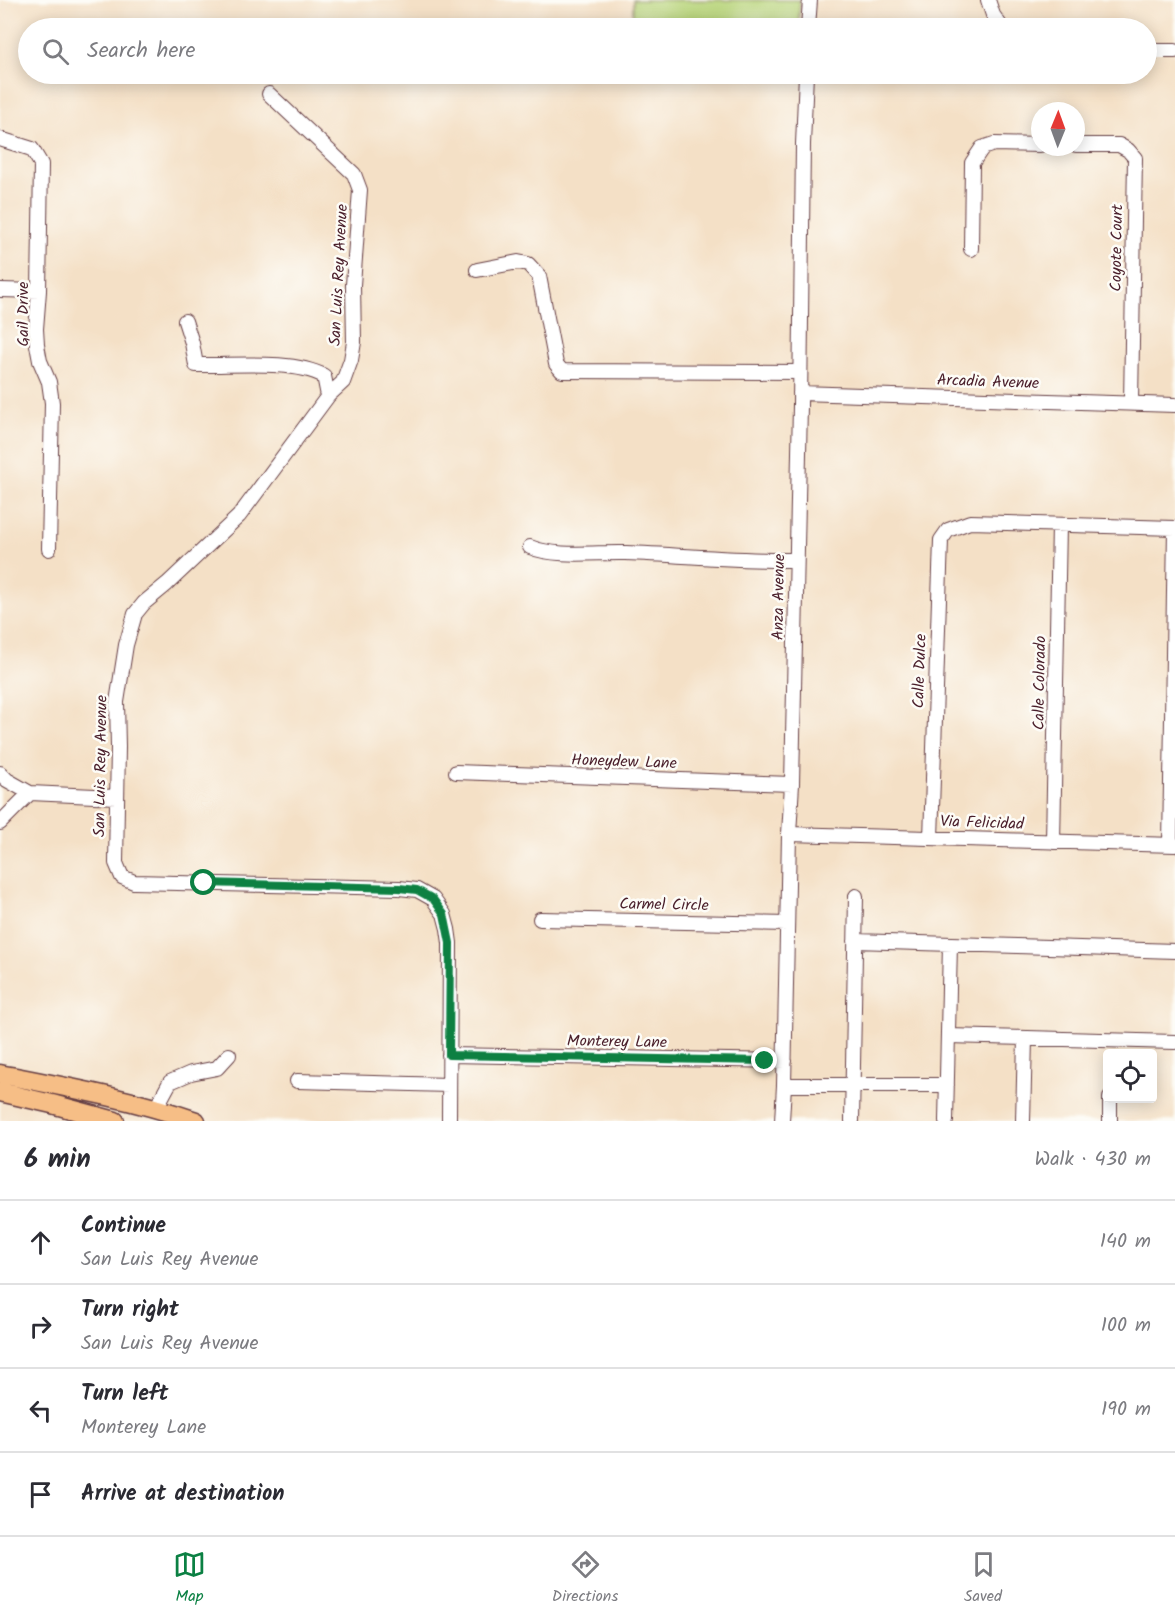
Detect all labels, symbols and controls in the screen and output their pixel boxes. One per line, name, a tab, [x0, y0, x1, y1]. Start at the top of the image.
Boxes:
search box	[18, 18, 1157, 84]
text: Search here	[87, 34, 195, 69]
icon: search	[39, 35, 72, 68]
north arrow	[1031, 102, 1085, 156]
street label: San Luis Rey Avenue	[323, 203, 355, 347]
street label: Coyote Court	[1104, 203, 1130, 292]
street label: Gail Drive	[11, 282, 36, 346]
street label: Arcadia Avenue	[936, 368, 1040, 396]
street label: Anza Avenue	[766, 554, 792, 640]
street label: Calle Dulce	[906, 633, 934, 709]
street label: Calle Colorado	[1027, 635, 1053, 731]
street label: San Luis Rey Avenue	[87, 695, 115, 837]
street label: Honeydew Lane	[571, 748, 677, 776]
street label: Via Felicidad	[940, 809, 1025, 837]
route start	[190, 869, 216, 895]
street label: Carmel Circle	[619, 892, 709, 918]
street label: Monterey Lane	[567, 1029, 667, 1055]
route end	[751, 1047, 777, 1073]
map controls	[1103, 1049, 1157, 1103]
button: locate	[1103, 1049, 1157, 1103]
text: 6 min	[24, 1139, 91, 1181]
text: Walk · 430 m	[1035, 1144, 1151, 1176]
text: Continue	[81, 1209, 166, 1244]
icon: ahead	[24, 1226, 57, 1259]
text: 140 m	[1100, 1226, 1151, 1258]
text: San Luis Rey Avenue	[81, 1244, 258, 1276]
text: Turn right	[81, 1293, 179, 1328]
icon: right	[24, 1310, 57, 1343]
text: 100 m	[1101, 1310, 1151, 1342]
text: San Luis Rey Avenue	[81, 1328, 258, 1360]
text: Turn left	[81, 1377, 168, 1412]
icon: left	[24, 1394, 57, 1427]
text: 190 m	[1101, 1394, 1151, 1426]
text: Monterey Lane	[81, 1412, 206, 1444]
text: Arrive at destination	[81, 1477, 284, 1512]
icon: arrive	[24, 1478, 57, 1511]
tab: Map	[173, 1548, 206, 1609]
tab: Directions	[552, 1548, 618, 1609]
tab: Saved	[964, 1548, 1002, 1609]

